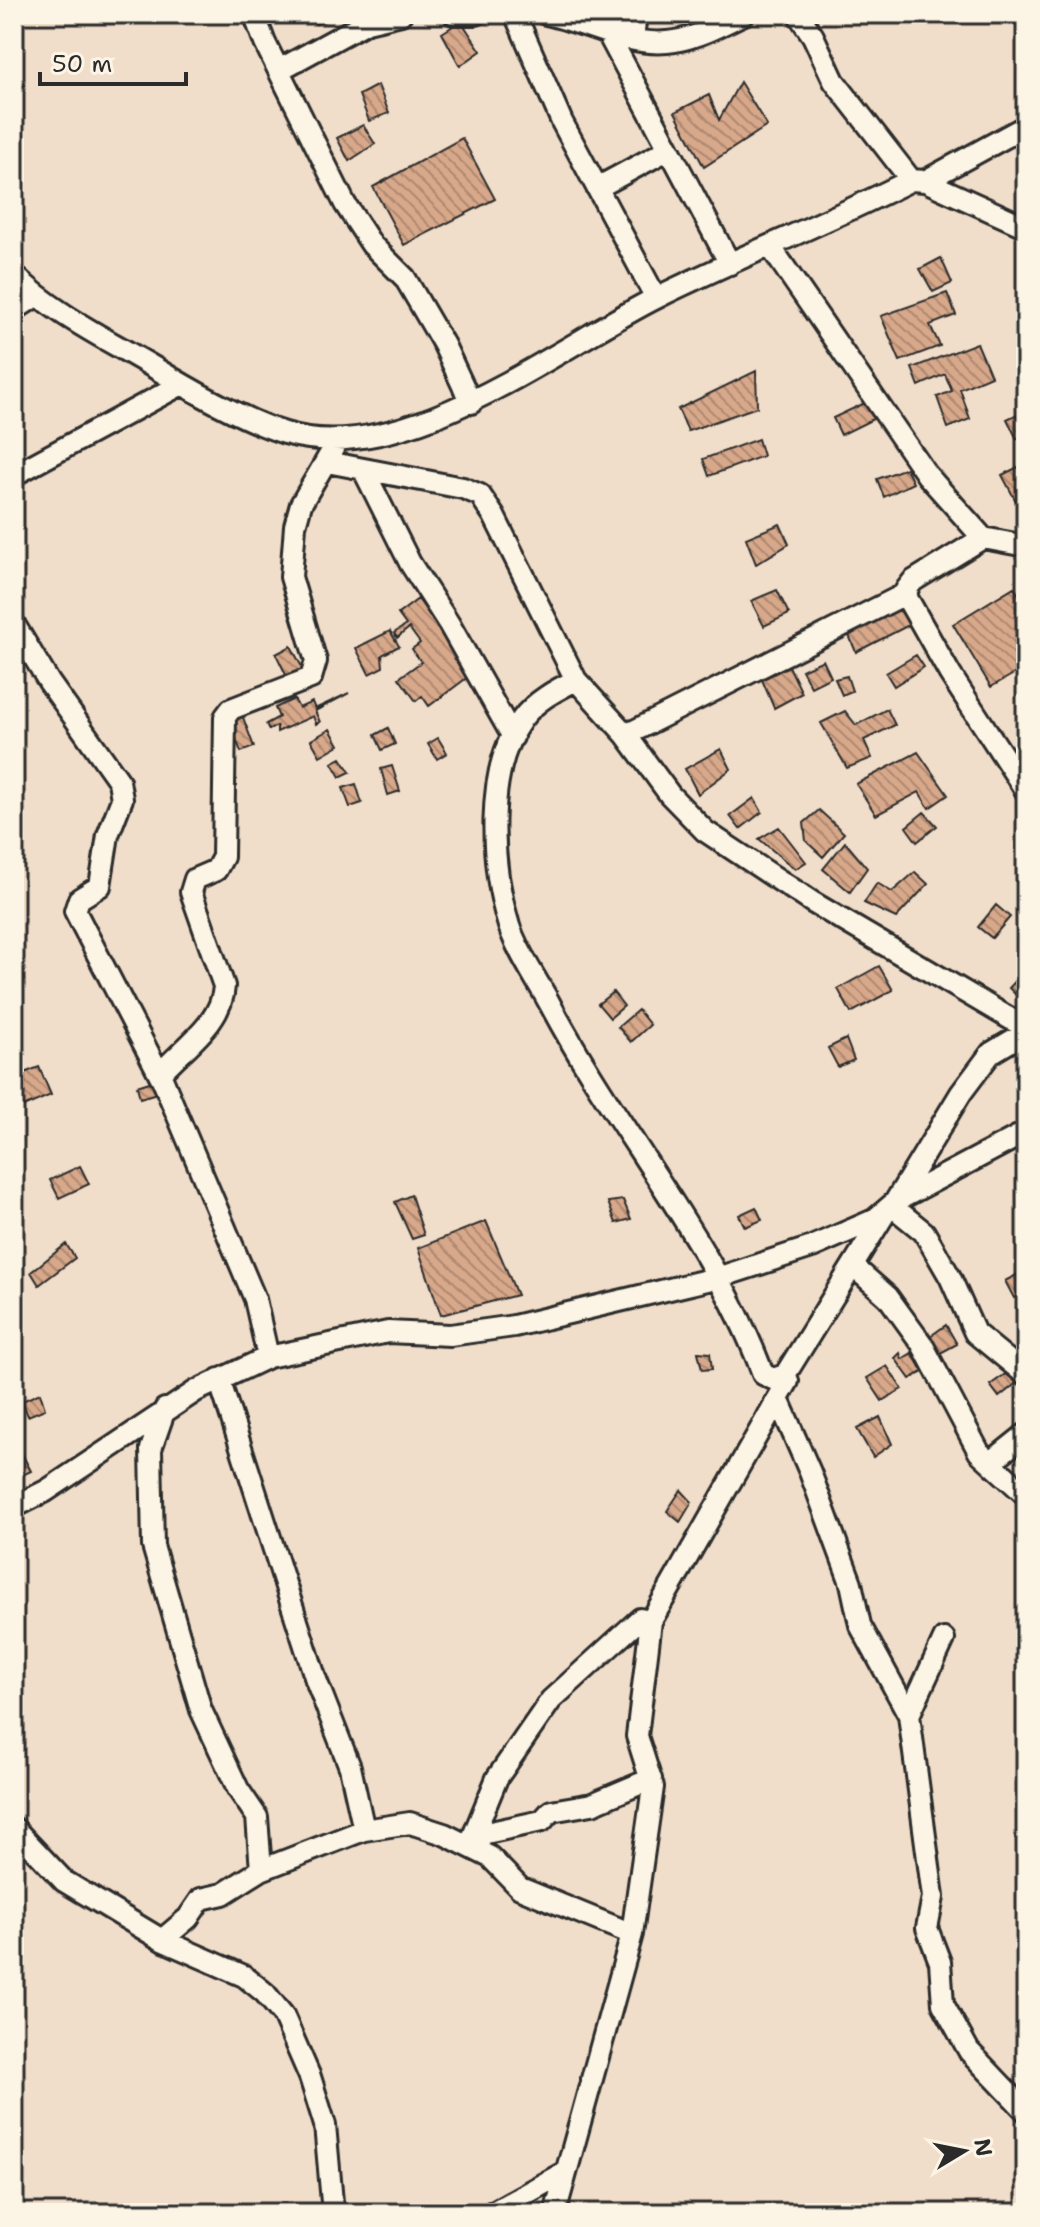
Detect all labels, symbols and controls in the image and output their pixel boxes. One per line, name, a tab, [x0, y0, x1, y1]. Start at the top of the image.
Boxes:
scale bar	[40, 36, 186, 86]
text: 50 m	[52, 48, 112, 80]
north arrow	[924, 2111, 1004, 2191]
text: N	[967, 2137, 999, 2159]

